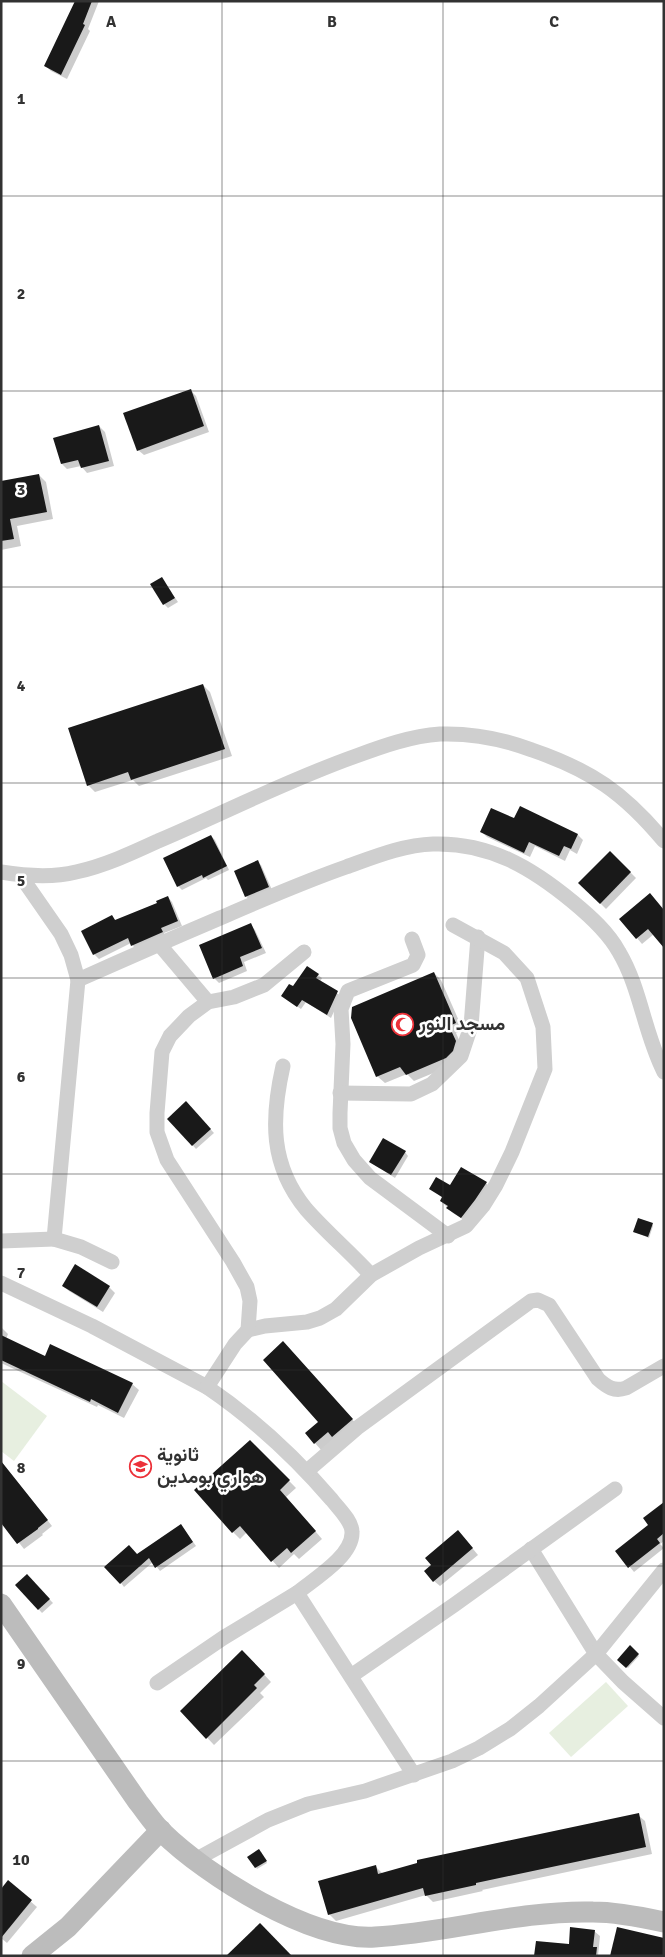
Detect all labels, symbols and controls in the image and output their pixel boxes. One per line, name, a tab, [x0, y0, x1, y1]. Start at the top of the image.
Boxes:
text: A	[106, 12, 117, 32]
text: B	[327, 12, 337, 32]
text: C	[549, 12, 559, 32]
text: 1	[17, 89, 26, 109]
text: 2	[17, 284, 25, 304]
text: 3	[17, 480, 25, 500]
text: 4	[17, 676, 26, 696]
text: 5	[17, 871, 25, 891]
mosque icon: مسجد النور	[391, 1012, 415, 1036]
place label: مسجد النور	[418, 1012, 505, 1036]
text: 6	[17, 1067, 26, 1087]
text: 7	[17, 1263, 26, 1283]
place label: ثانوية هواري بومدين	[157, 1443, 264, 1493]
school or university icon: ثانوية هواري بومدين	[129, 1454, 153, 1478]
text: 8	[17, 1458, 26, 1478]
text: 9	[17, 1654, 26, 1674]
text: 10	[12, 1850, 30, 1870]

